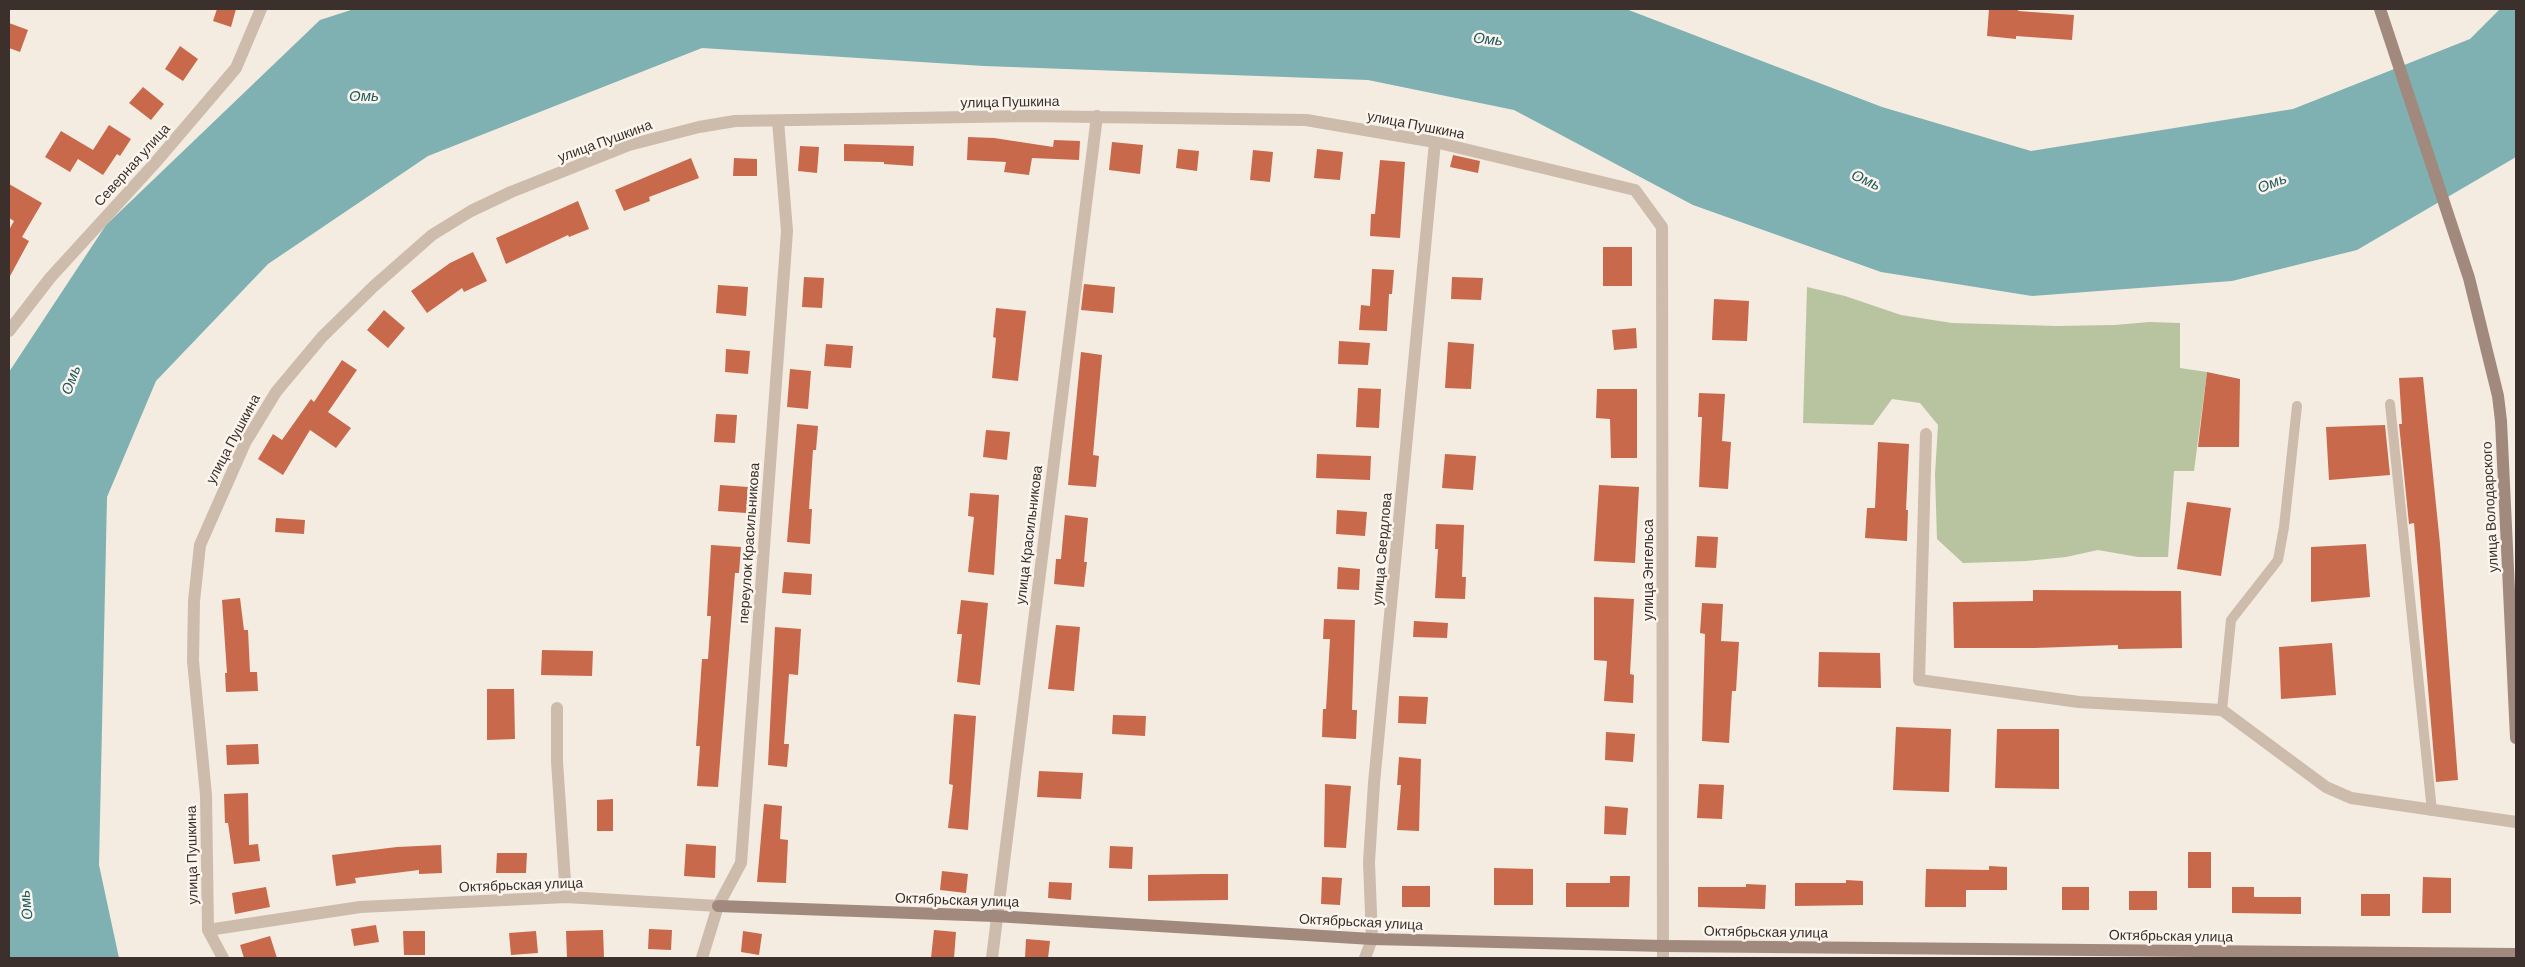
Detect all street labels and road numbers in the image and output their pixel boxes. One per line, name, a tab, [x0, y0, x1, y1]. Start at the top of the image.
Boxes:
street label: улица Пушкина	[960, 93, 1060, 111]
street label: улица Пушкина	[1366, 107, 1466, 143]
street label: улица Пушкина	[556, 116, 654, 166]
street label: Северная улица	[91, 120, 173, 210]
street label: улица Пушкина	[202, 391, 264, 487]
street label: улица Володарского	[2478, 441, 2502, 573]
street label: переулок Красильникова	[735, 462, 763, 624]
street label: улица Красильникова	[1012, 465, 1046, 605]
street label: улица Свердлова	[1369, 492, 1395, 606]
street label: улица Энгельса	[1640, 519, 1656, 621]
street label: улица Пушкина	[183, 805, 201, 905]
street label: Октябрьская улица	[459, 874, 583, 896]
street label: Октябрьская улица	[895, 889, 1019, 911]
street label: Октябрьская улица	[1298, 910, 1424, 934]
street label: Октябрьская улица	[1704, 923, 1828, 941]
street label: Октябрьская улица	[2109, 927, 2233, 945]

